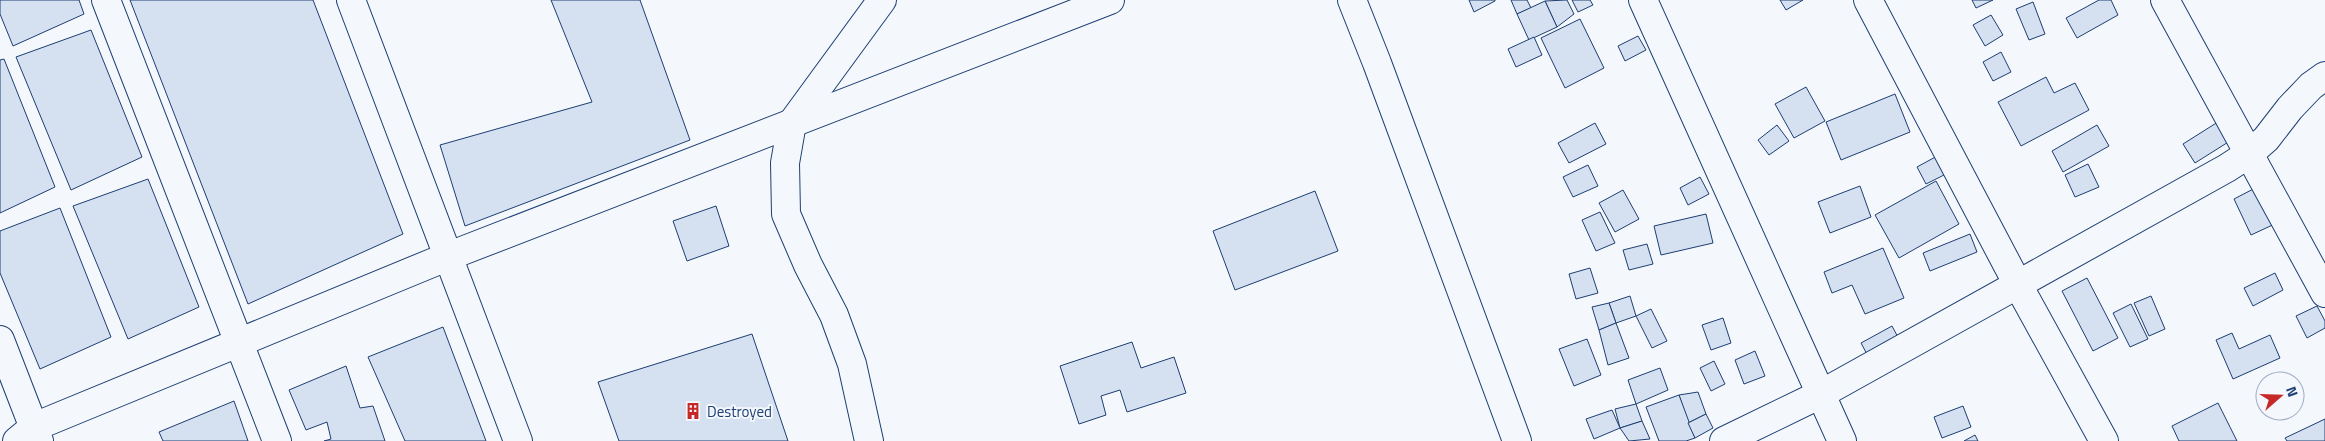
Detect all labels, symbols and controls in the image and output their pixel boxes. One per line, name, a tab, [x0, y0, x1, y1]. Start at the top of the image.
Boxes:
north arrow	[2255, 371, 2305, 421]
text: N	[2281, 383, 2304, 400]
place label: Destroyed	[707, 400, 772, 423]
building icon: Destroyed	[683, 401, 703, 421]

